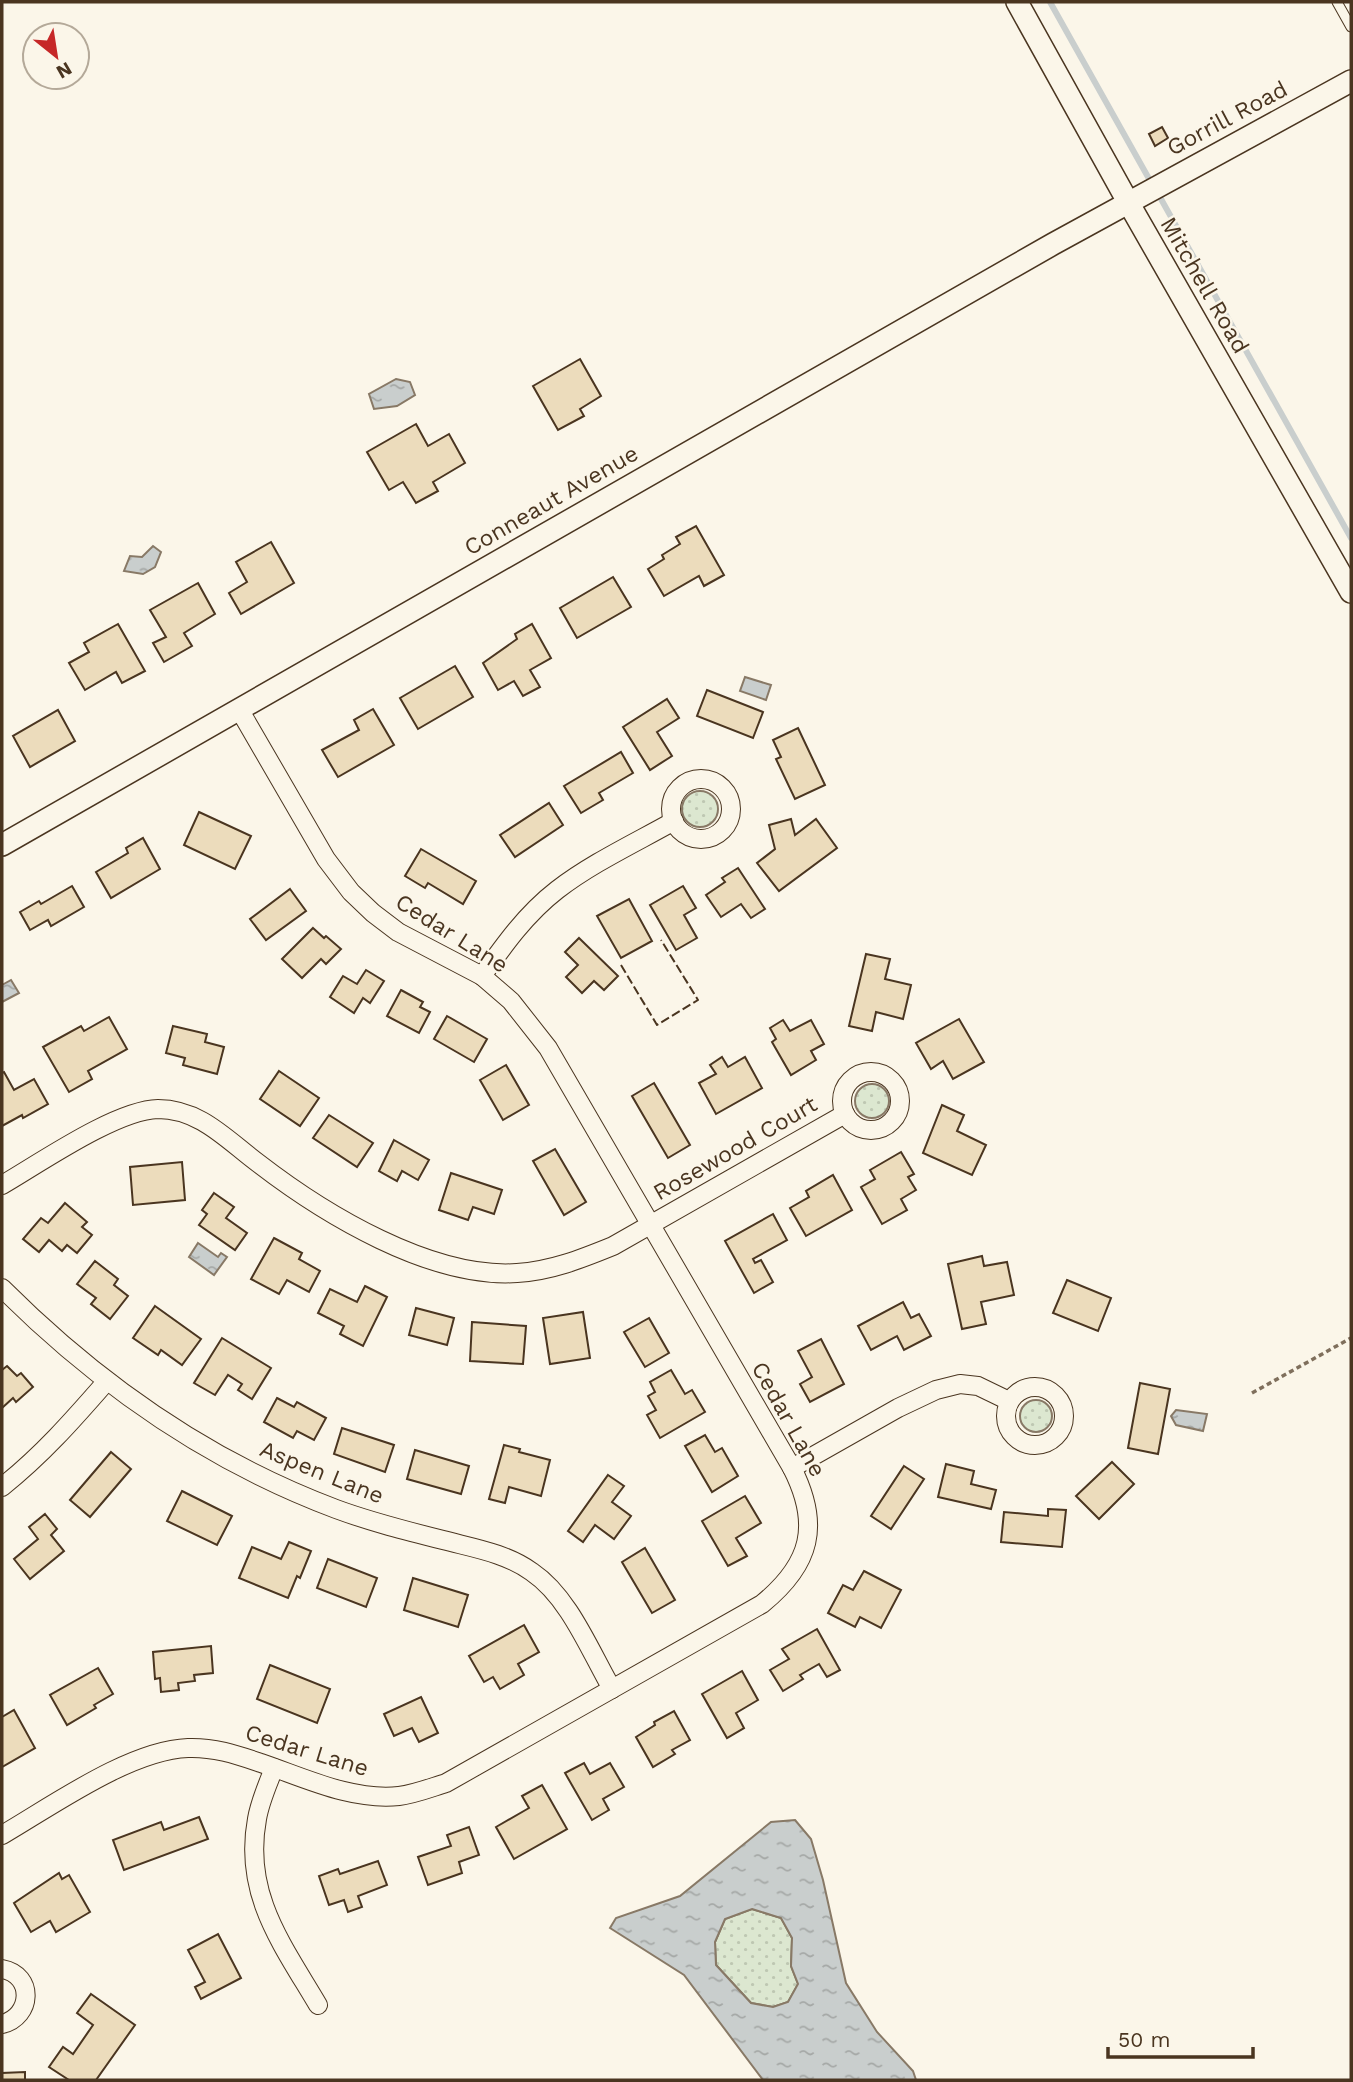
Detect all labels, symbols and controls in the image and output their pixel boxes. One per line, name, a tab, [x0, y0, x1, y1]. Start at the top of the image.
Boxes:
north arrow	[21, 21, 91, 91]
text: N	[52, 57, 76, 84]
street label: Gorrill Road	[1162, 75, 1292, 161]
street label: Mitchell Road	[1155, 212, 1255, 358]
street label: Conneaut Avenue	[459, 440, 643, 561]
street label: Cedar Lane	[391, 888, 513, 979]
street label: Rosewood Court	[649, 1090, 822, 1206]
street label: Cedar Lane	[746, 1357, 831, 1482]
street label: Aspen Lane	[256, 1435, 388, 1510]
street label: Cedar Lane	[242, 1719, 372, 1782]
scale bar	[1108, 2016, 1253, 2060]
text: 50 m	[1118, 2027, 1170, 2052]

